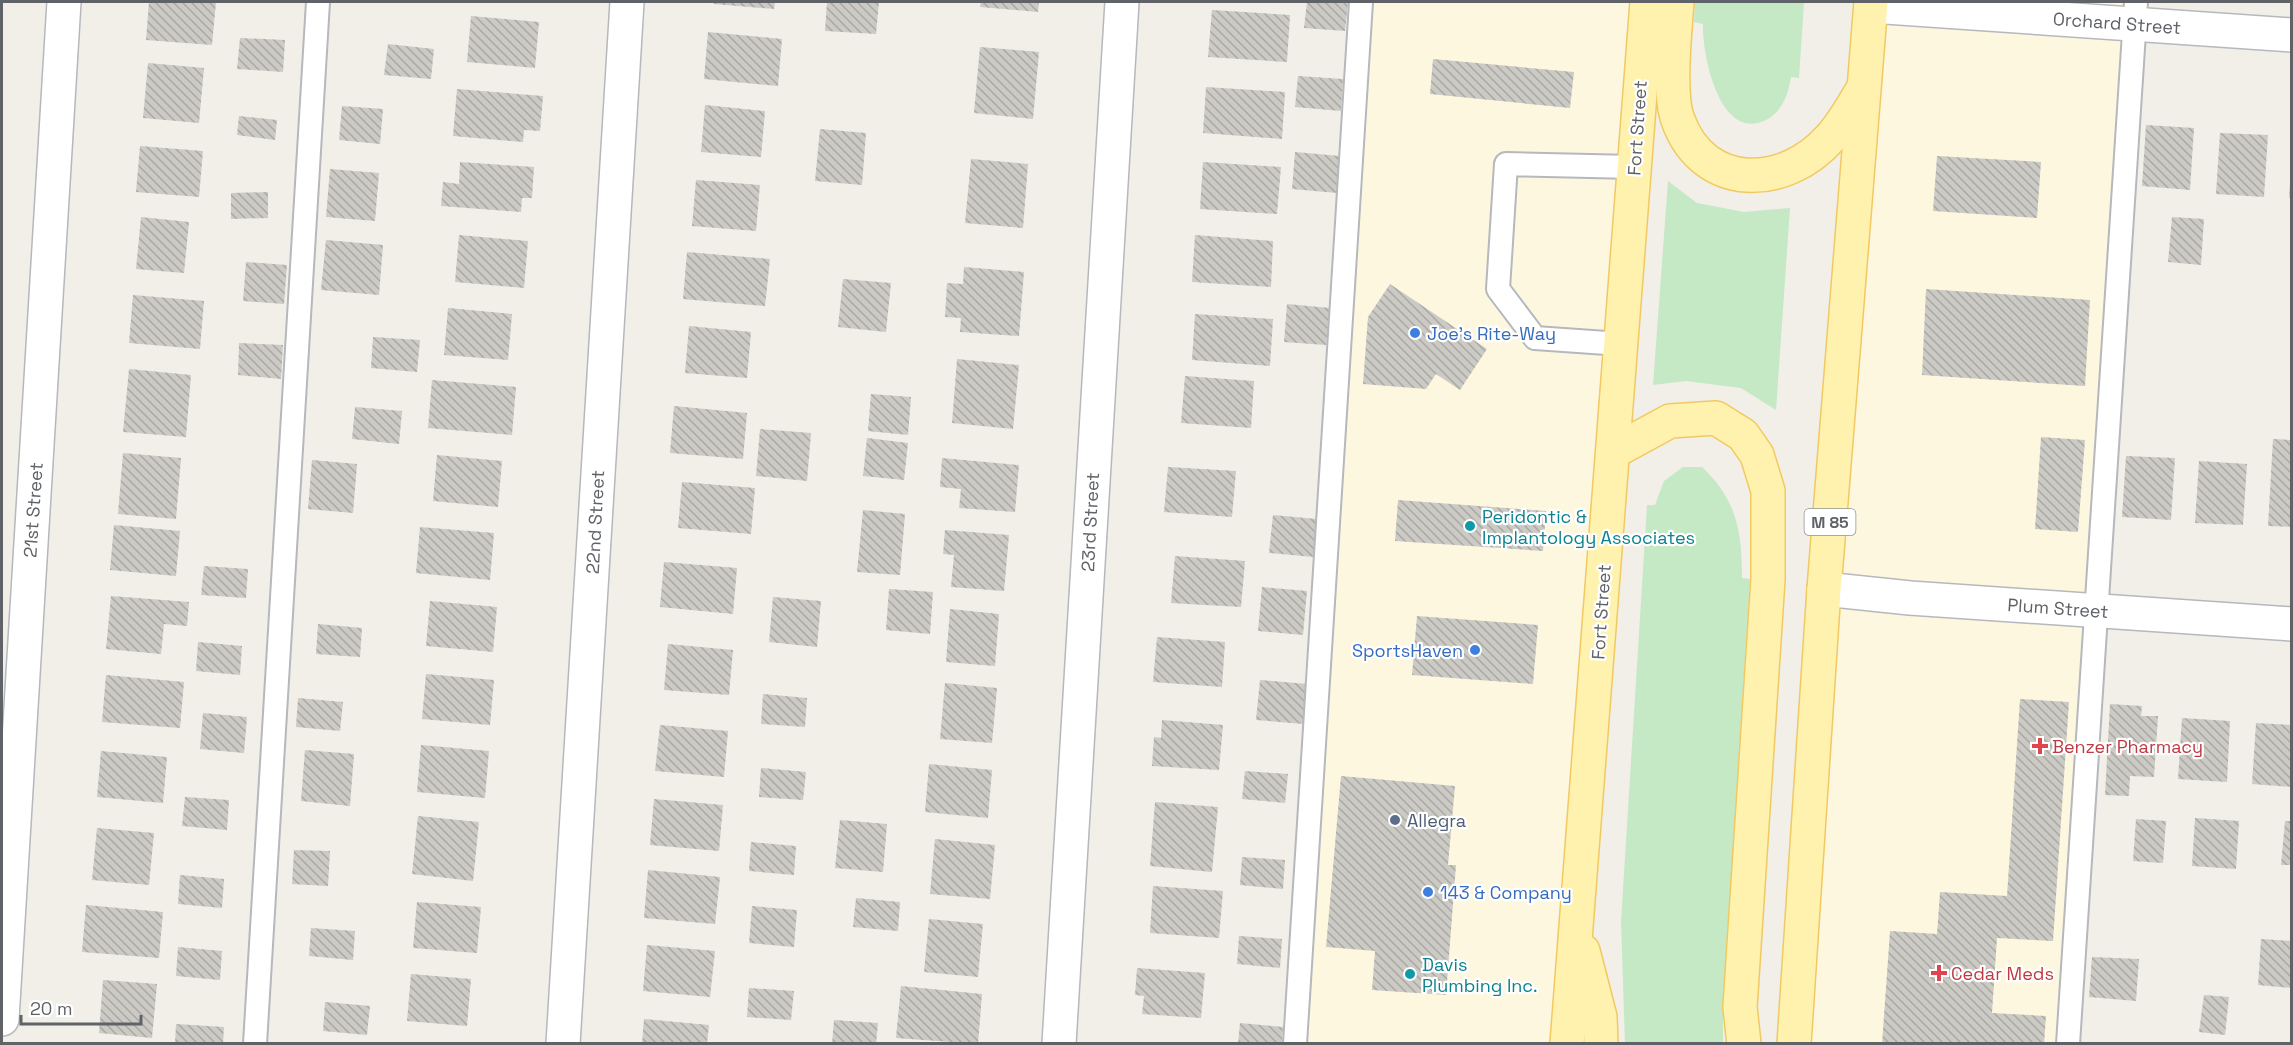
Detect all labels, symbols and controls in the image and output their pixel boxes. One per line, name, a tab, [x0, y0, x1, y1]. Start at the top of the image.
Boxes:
street label: Orchard Street	[2052, 7, 2182, 39]
street label: Fort Street	[1622, 80, 1652, 176]
place label: Joe's Rite-Way	[1427, 322, 1556, 345]
marker: Joe's Rite-Way	[1408, 326, 1422, 340]
street label: 21st Street	[18, 462, 48, 558]
street label: 22nd Street	[581, 469, 609, 575]
street label: 23rd Street	[1076, 472, 1104, 572]
place label: Peridontic & Implantology Associates	[1482, 505, 1695, 549]
road number: M 85	[1804, 509, 1856, 535]
marker: Peridontic & Implantology Associates	[1463, 519, 1477, 533]
street label: Fort Street	[1586, 564, 1616, 660]
street label: Plum Street	[2007, 593, 2109, 623]
place label: SportsHaven	[1352, 639, 1463, 662]
marker: SportsHaven	[1468, 643, 1482, 657]
place label: Benzer Pharmacy	[2052, 735, 2203, 758]
marker: Benzer Pharmacy	[2033, 739, 2047, 753]
place label: Allegra	[1407, 809, 1466, 832]
marker: Allegra	[1388, 813, 1402, 827]
place label: 143 & Company	[1440, 881, 1572, 904]
marker: 143 & Company	[1421, 885, 1435, 899]
place label: Davis Plumbing Inc.	[1422, 953, 1538, 997]
place label: Cedar Meds	[1951, 962, 2054, 985]
marker: Cedar Meds	[1932, 966, 1946, 980]
marker: Davis Plumbing Inc.	[1403, 967, 1417, 981]
scale bar	[21, 988, 141, 1026]
text: 20 m	[30, 997, 73, 1020]

